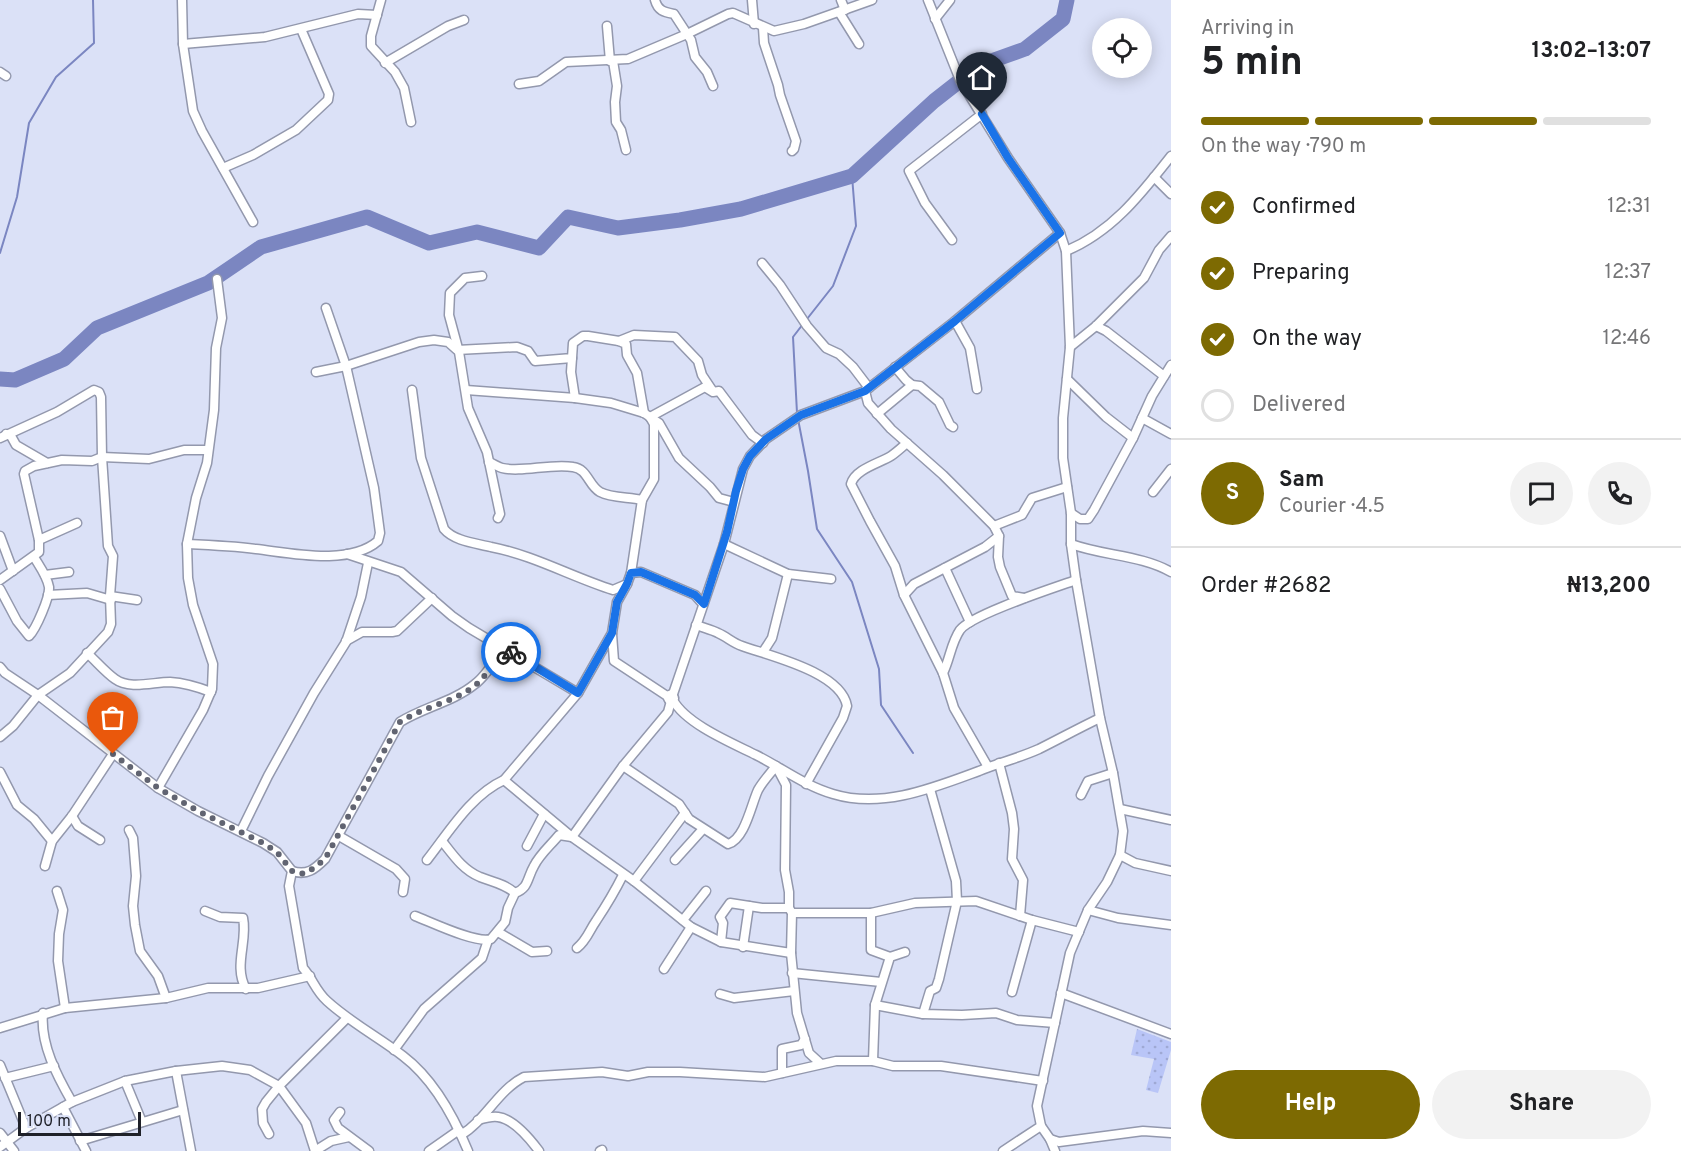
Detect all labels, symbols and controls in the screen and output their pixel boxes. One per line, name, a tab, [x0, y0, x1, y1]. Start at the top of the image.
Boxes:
text: Arriving in	[1201, 16, 1294, 42]
map controls	[1092, 18, 1152, 78]
button: locate	[1092, 18, 1152, 78]
text: 13:02–13:07	[1532, 38, 1651, 65]
text: 5 min	[1201, 40, 1303, 89]
pin	[956, 52, 1007, 114]
icon: home	[965, 61, 998, 94]
text: On the way · 790 m	[1201, 134, 1366, 160]
icon: check	[1201, 191, 1234, 224]
text: Confirmed	[1252, 194, 1356, 221]
text: 12:31	[1607, 194, 1651, 220]
icon: check	[1201, 257, 1234, 290]
text: Preparing	[1252, 260, 1350, 287]
text: 12:37	[1605, 260, 1651, 286]
icon: check	[1201, 323, 1234, 356]
text: On the way	[1252, 326, 1362, 353]
text: 12:46	[1602, 326, 1651, 352]
text: Delivered	[1252, 392, 1346, 419]
button: chat	[1510, 462, 1573, 525]
button: phone	[1588, 462, 1651, 525]
text: Sam	[1279, 467, 1324, 494]
text: S	[1226, 480, 1239, 507]
text: Courier · 4.5	[1279, 494, 1385, 520]
text: Order #2682	[1201, 573, 1331, 600]
text: ₦13,200	[1567, 573, 1651, 600]
courier	[481, 622, 541, 682]
icon: bike	[495, 636, 528, 669]
pin	[87, 692, 138, 754]
icon: bag	[96, 701, 129, 734]
button: Help	[1201, 1070, 1420, 1139]
button: Share	[1432, 1070, 1651, 1139]
scale bar	[18, 1109, 141, 1136]
text: 100 m	[27, 1112, 71, 1132]

